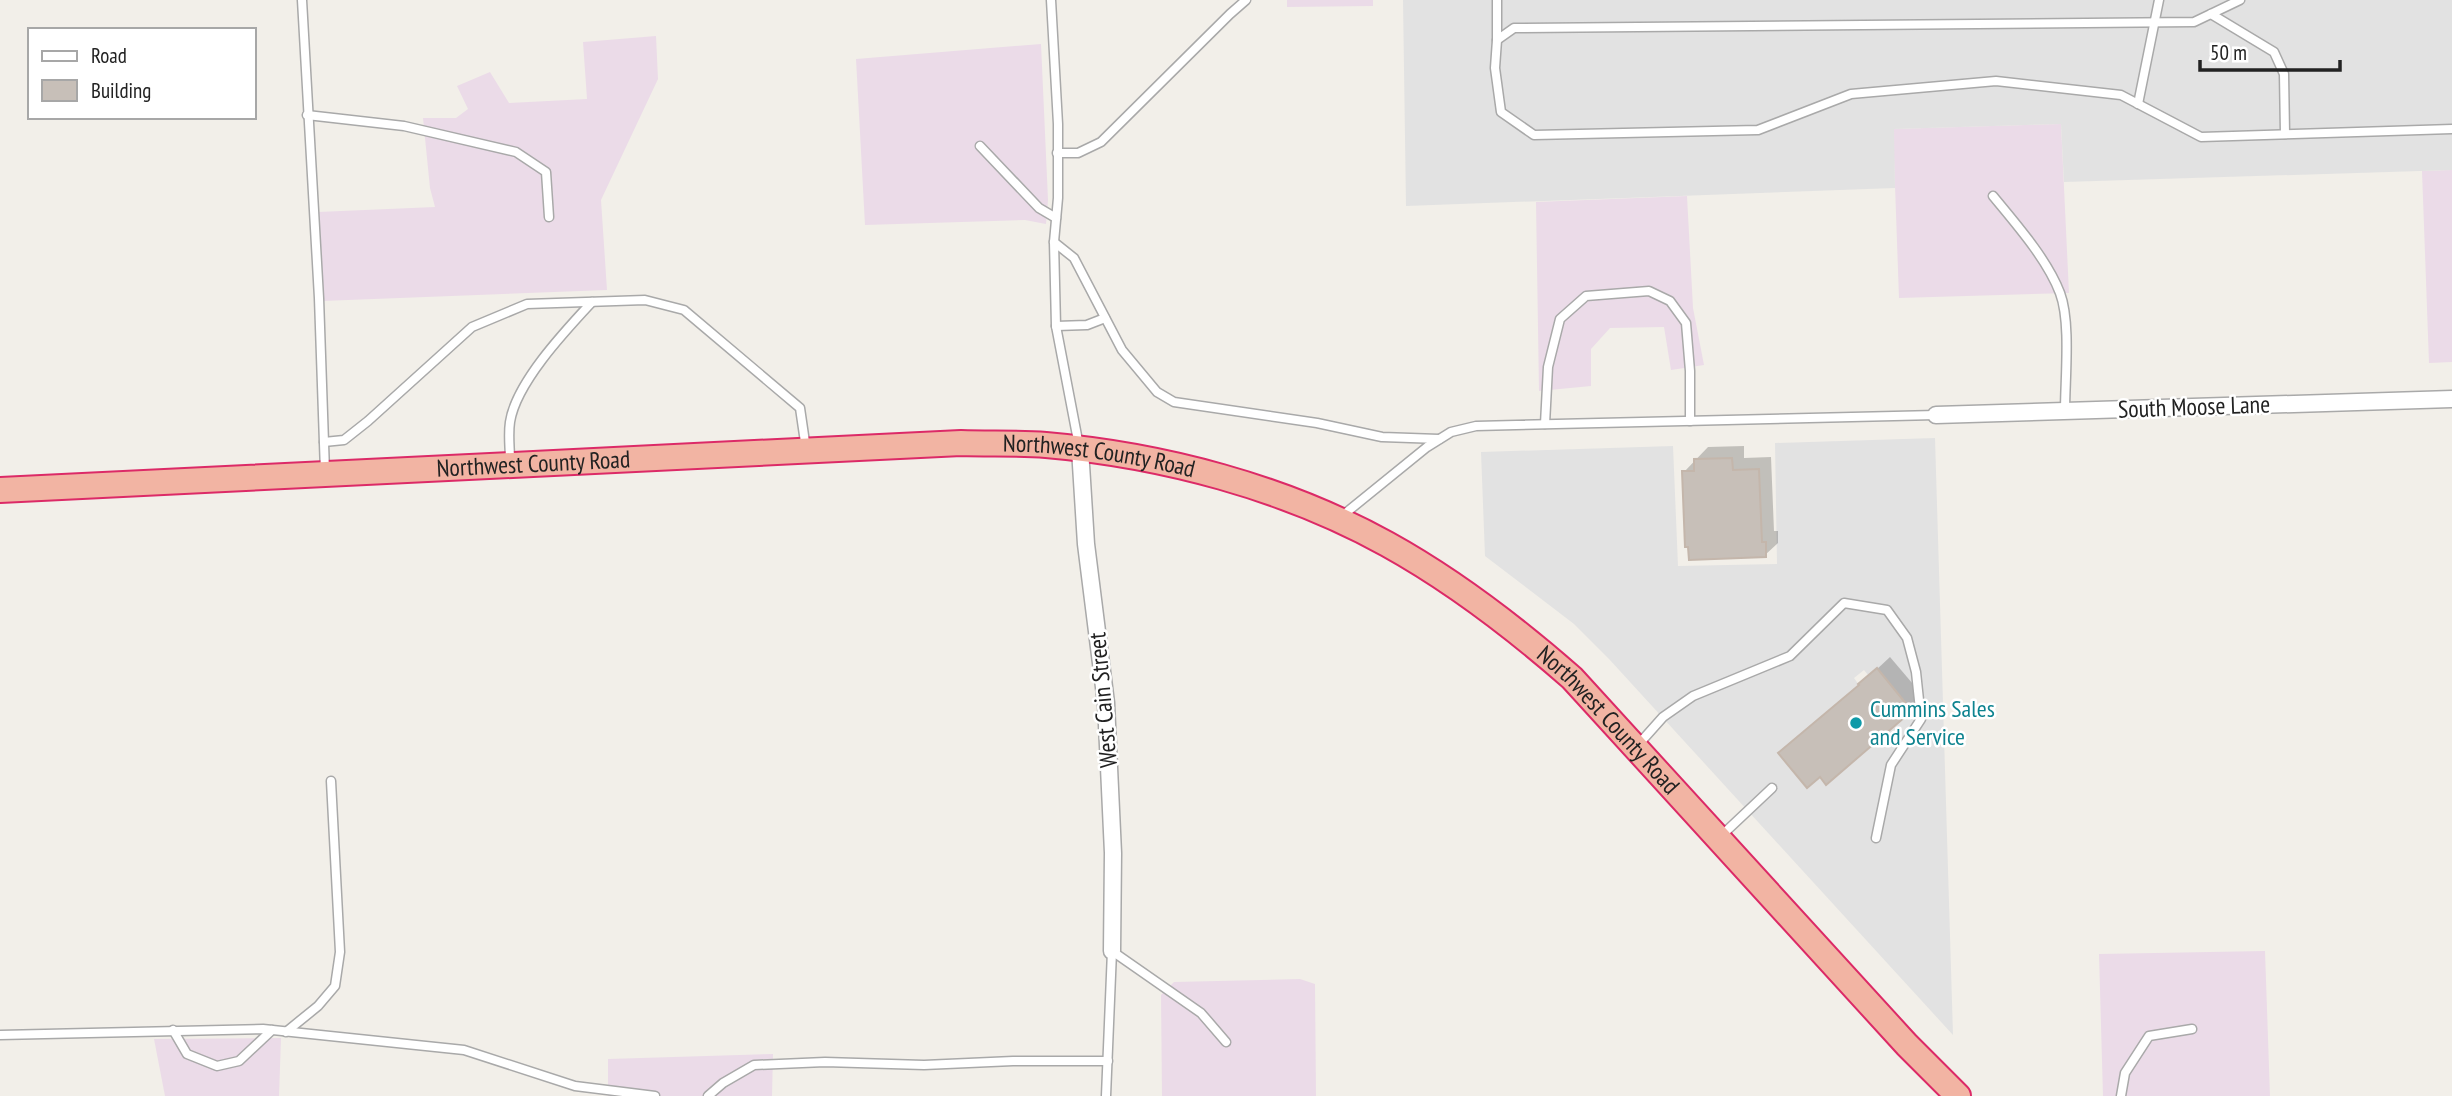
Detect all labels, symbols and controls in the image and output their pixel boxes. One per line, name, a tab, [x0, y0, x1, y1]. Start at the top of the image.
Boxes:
legend	[28, 28, 256, 119]
scale bar	[2200, 28, 2340, 72]
text: 50 m	[2210, 39, 2247, 66]
text: Road	[91, 42, 127, 69]
text: Building	[91, 77, 151, 104]
street label: South Moose Lane	[2117, 388, 2271, 425]
street label: Northwest County Road	[1003, 428, 1198, 484]
street label: Northwest County Road	[436, 443, 631, 484]
street label: West Cain Street	[1081, 631, 1124, 769]
street label: Northwest County Road	[1531, 639, 1687, 801]
place label: Cummins Sales and Service	[1870, 693, 1995, 752]
marker: Cummins Sales and Service	[1848, 715, 1864, 731]

